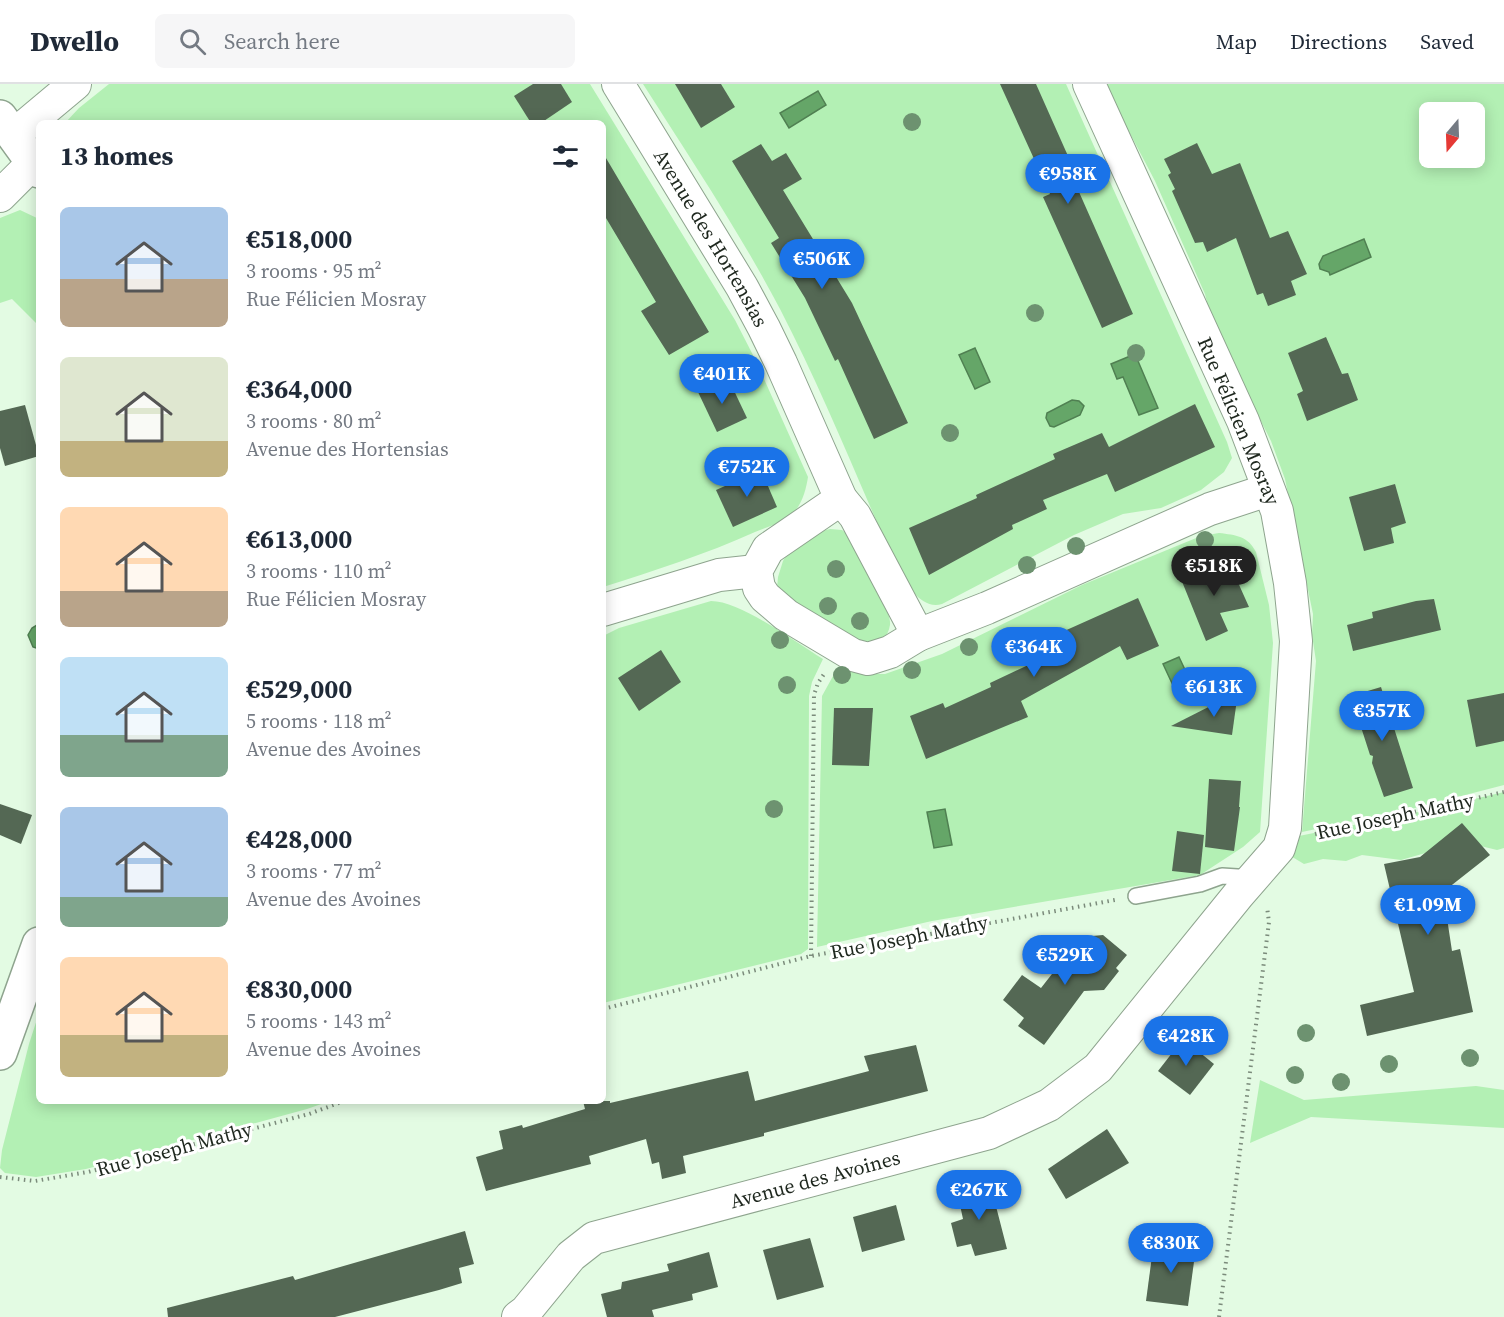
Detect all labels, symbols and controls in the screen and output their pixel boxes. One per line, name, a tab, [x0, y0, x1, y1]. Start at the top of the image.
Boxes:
search box	[155, 14, 575, 68]
text: Dwello	[30, 22, 119, 60]
icon: search	[176, 25, 209, 58]
text: Search here	[224, 26, 340, 56]
text: Map	[1216, 27, 1257, 56]
text: Directions	[1290, 27, 1387, 56]
text: Saved	[1420, 27, 1474, 56]
north arrow	[1419, 102, 1485, 168]
map controls	[1419, 102, 1485, 168]
text: 13 homes	[60, 138, 173, 174]
icon: filters	[549, 140, 582, 173]
street label: Avenue des Hortensias	[647, 144, 775, 332]
pin: €958K	[1026, 154, 1110, 205]
text: €958K	[1039, 159, 1097, 187]
text: €518,000	[246, 221, 352, 257]
icon: home	[108, 231, 180, 303]
pin: €506K	[780, 239, 864, 290]
text: €506K	[793, 244, 851, 272]
text: 3 rooms · 95 m²	[246, 257, 382, 285]
text: Rue Félicien Mosray	[246, 285, 426, 313]
street label: Rue Félicien Mosray	[1191, 333, 1287, 510]
pin: €401K	[680, 354, 764, 405]
text: €401K	[693, 359, 751, 387]
text: €364,000	[246, 371, 352, 407]
icon: home	[108, 381, 180, 453]
text: 3 rooms · 80 m²	[246, 407, 382, 435]
text: Avenue des Hortensias	[246, 435, 449, 463]
pin: €752K	[705, 447, 789, 498]
text: €752K	[718, 452, 776, 480]
text: €613,000	[246, 521, 352, 557]
icon: home	[108, 531, 180, 603]
pin: €518K	[1172, 546, 1256, 597]
text: €518K	[1185, 551, 1243, 579]
text: 3 rooms · 110 m²	[246, 557, 392, 585]
text: Rue Félicien Mosray	[246, 585, 426, 613]
pin: €364K	[992, 627, 1076, 678]
text: €364K	[1005, 632, 1063, 660]
pin: €613K	[1172, 667, 1256, 718]
text: €529,000	[246, 671, 352, 707]
text: €613K	[1185, 672, 1243, 700]
icon: home	[108, 681, 180, 753]
pin: €357K	[1340, 691, 1424, 742]
text: €357K	[1353, 696, 1411, 724]
text: 5 rooms · 118 m²	[246, 707, 392, 735]
text: Avenue des Avoines	[246, 735, 421, 763]
street label: Rue Joseph Mathy	[1314, 786, 1477, 846]
text: €428,000	[246, 821, 352, 857]
icon: home	[108, 831, 180, 903]
text: 3 rooms · 77 m²	[246, 857, 382, 885]
text: Avenue des Avoines	[246, 885, 421, 913]
pin: €1.09M	[1379, 885, 1477, 936]
text: €1.09M	[1394, 890, 1462, 918]
street label: Rue Joseph Mathy	[828, 908, 991, 966]
pin: €529K	[1023, 935, 1107, 986]
text: €529K	[1036, 940, 1094, 968]
text: €830,000	[246, 971, 352, 1007]
icon: home	[108, 981, 180, 1053]
text: 5 rooms · 143 m²	[246, 1007, 392, 1035]
pin: €428K	[1144, 1016, 1228, 1067]
text: €428K	[1157, 1021, 1215, 1049]
text: Avenue des Avoines	[246, 1035, 421, 1063]
street label: Rue Joseph Mathy	[93, 1115, 256, 1183]
street label: Avenue des Avoines	[727, 1143, 903, 1215]
pin: €267K	[937, 1170, 1021, 1221]
text: €267K	[950, 1175, 1008, 1203]
pin: €830K	[1129, 1223, 1213, 1274]
text: €830K	[1142, 1228, 1200, 1256]

